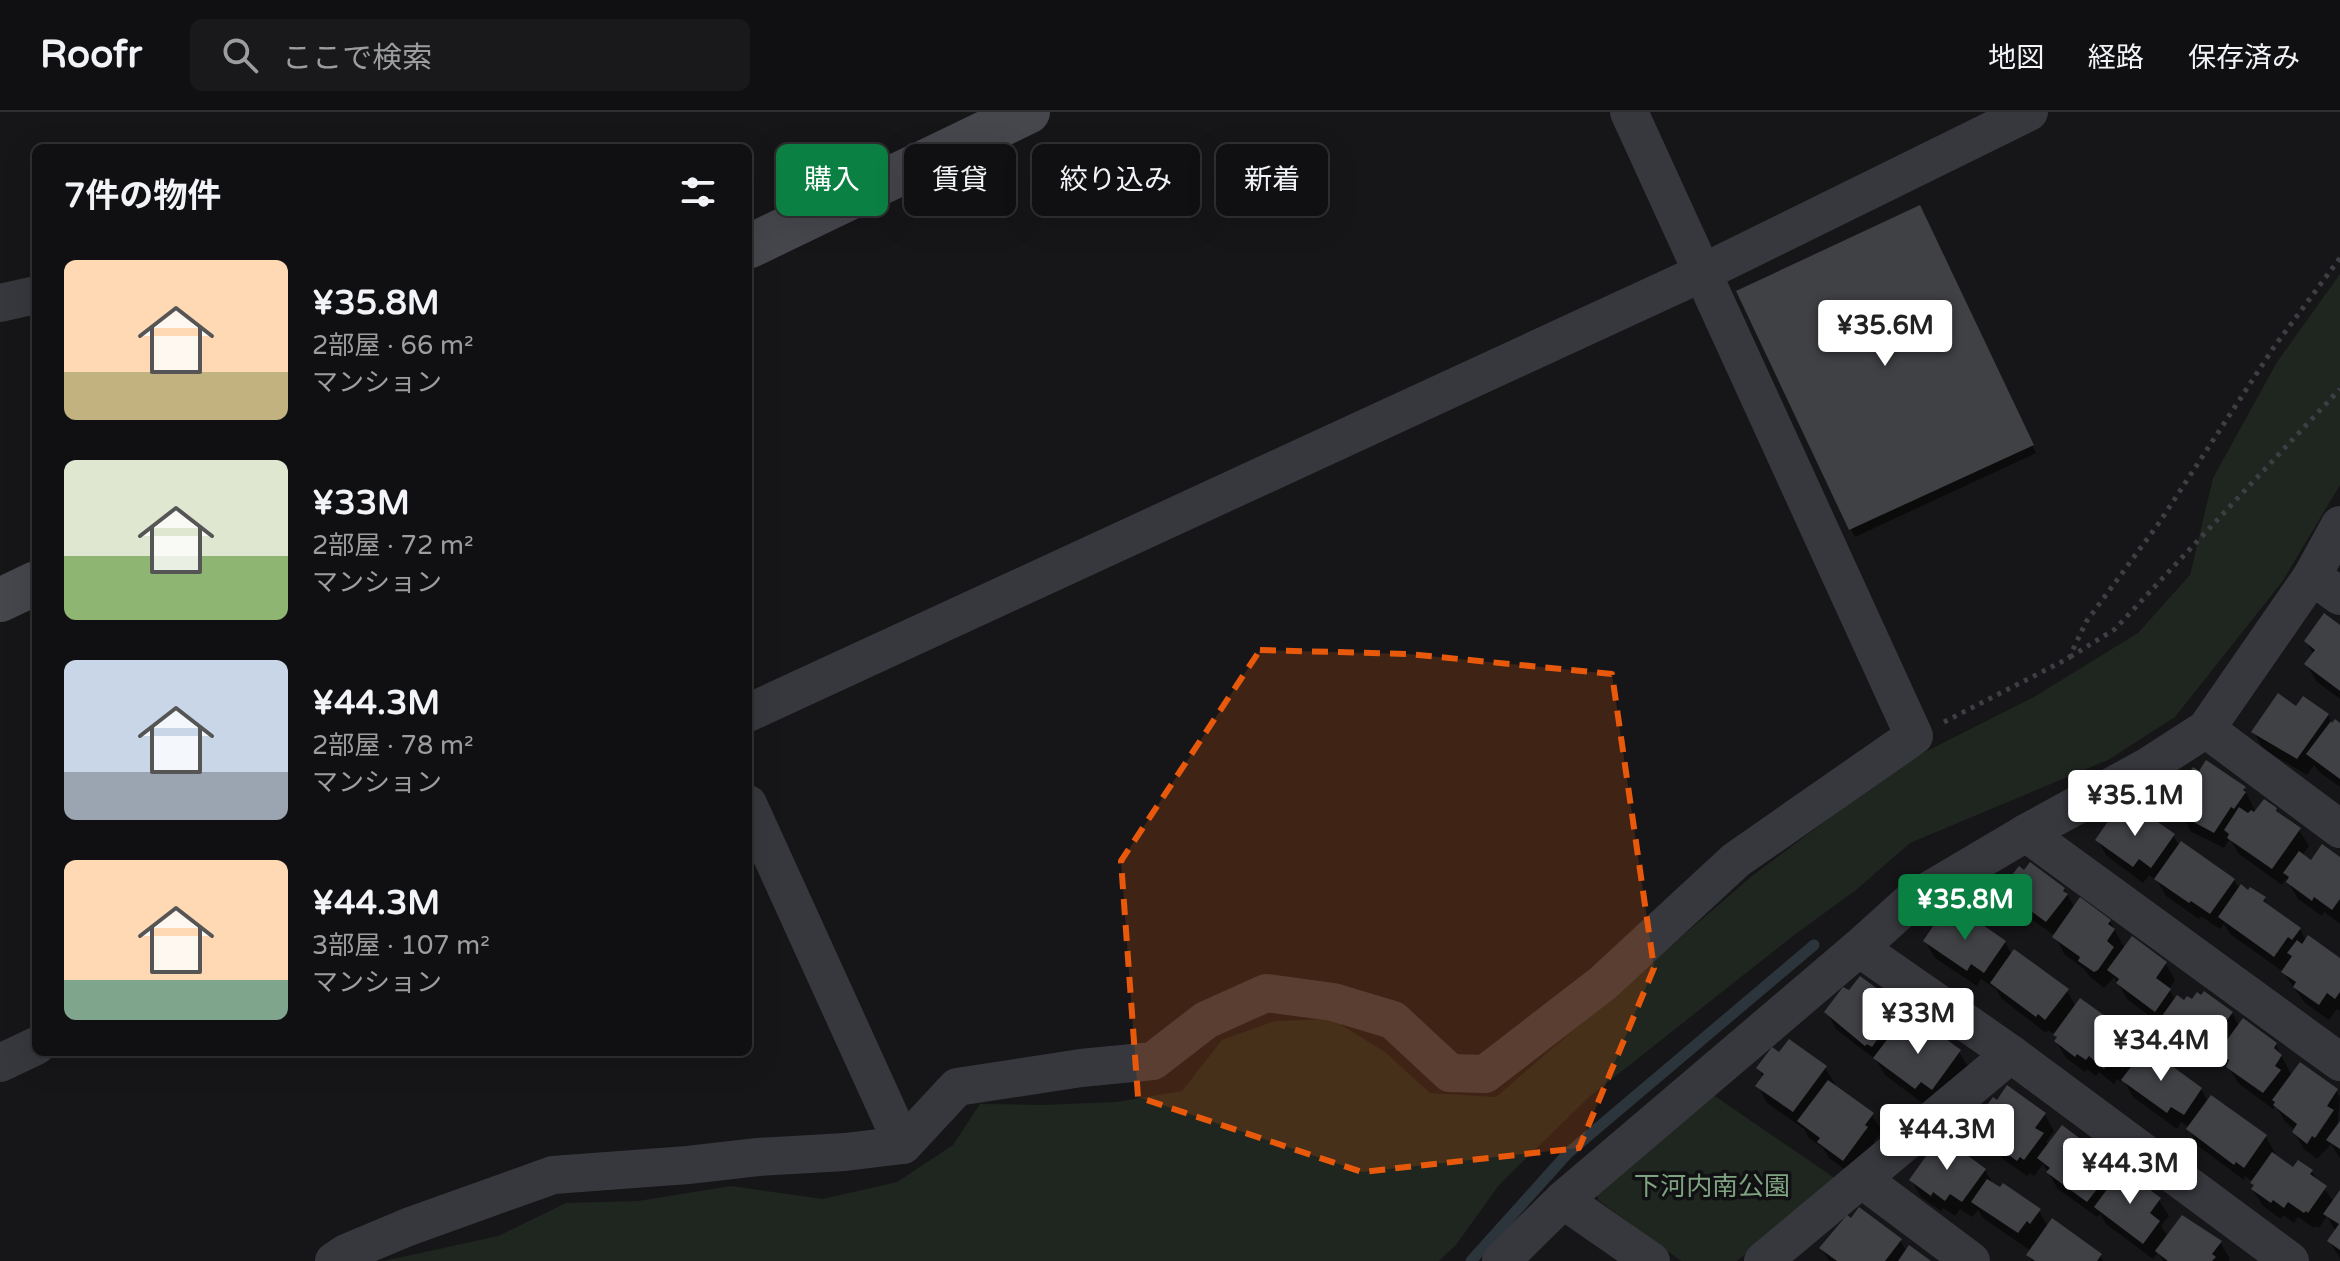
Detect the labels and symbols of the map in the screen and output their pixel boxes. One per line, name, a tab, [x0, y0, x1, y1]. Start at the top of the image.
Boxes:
pin: ¥35.6M	[1820, 300, 1950, 368]
pin: ¥35.1M	[2070, 770, 2200, 838]
pin: ¥35.8M	[1900, 874, 2030, 942]
pin: ¥33M	[1871, 988, 1965, 1056]
pin: ¥34.4M	[2096, 1015, 2226, 1083]
pin: ¥44.3M	[1882, 1104, 2012, 1172]
pin: ¥44.3M	[2065, 1138, 2195, 1206]
park label: 下河内南公園	[1634, 1171, 1790, 1202]

